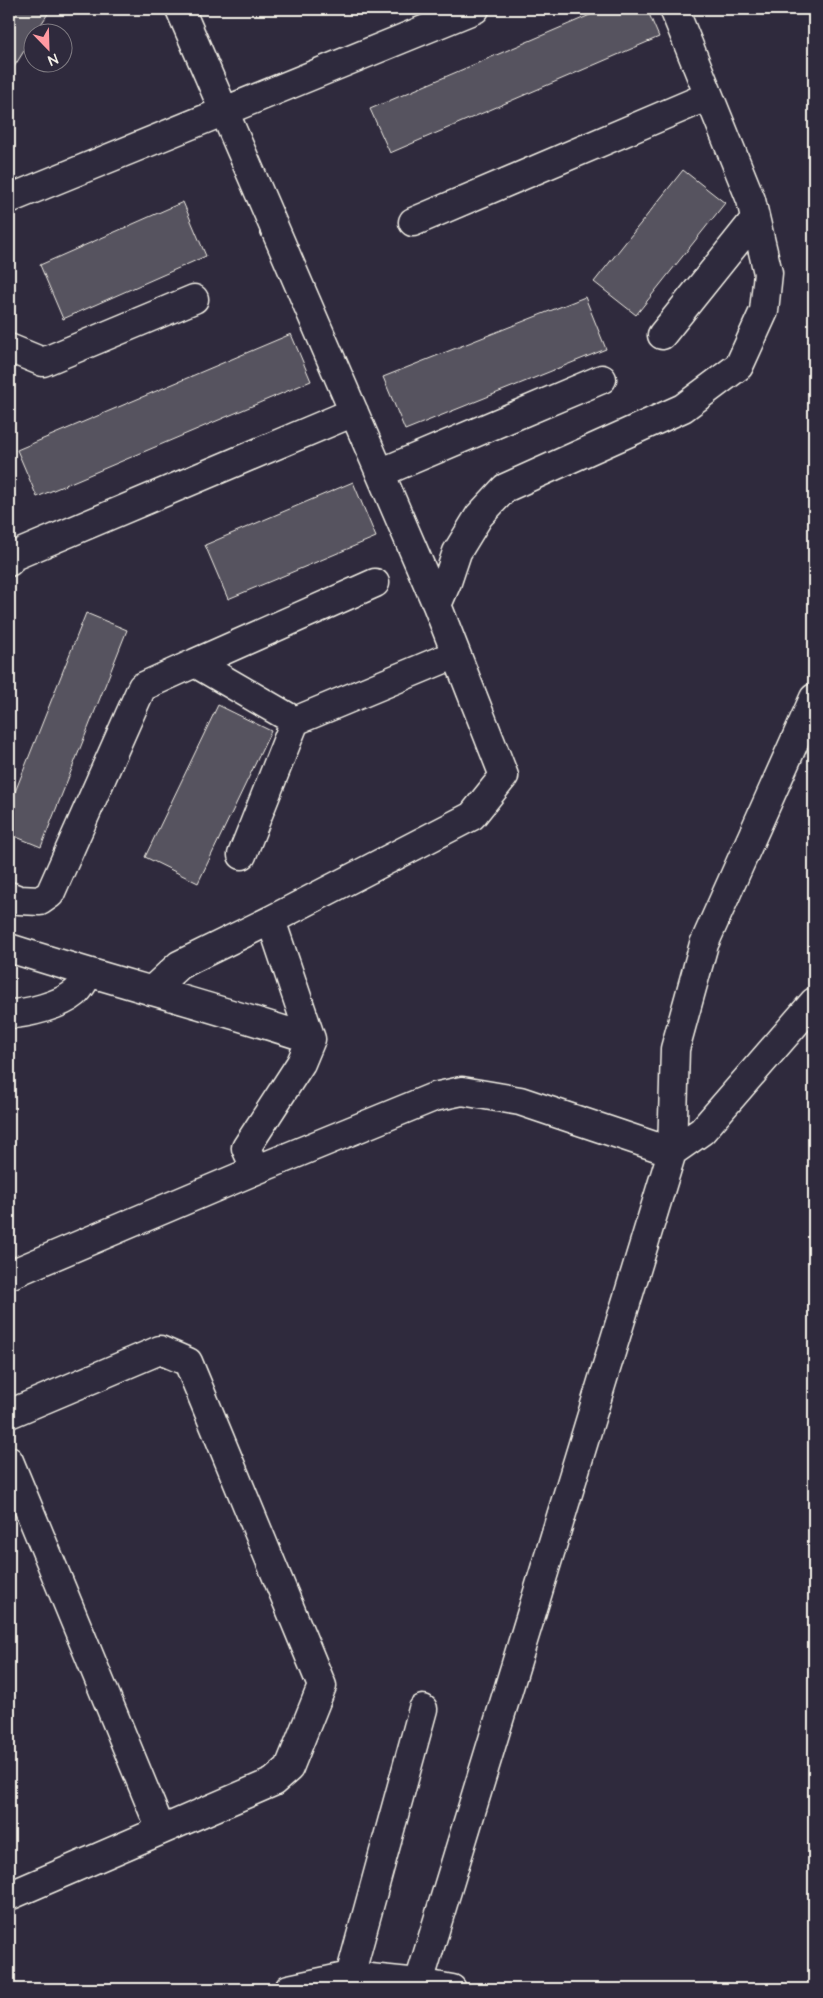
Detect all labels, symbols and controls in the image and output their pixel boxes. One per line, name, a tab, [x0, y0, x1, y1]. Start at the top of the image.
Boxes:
north arrow	[22, 22, 72, 72]
text: N	[45, 48, 61, 70]

